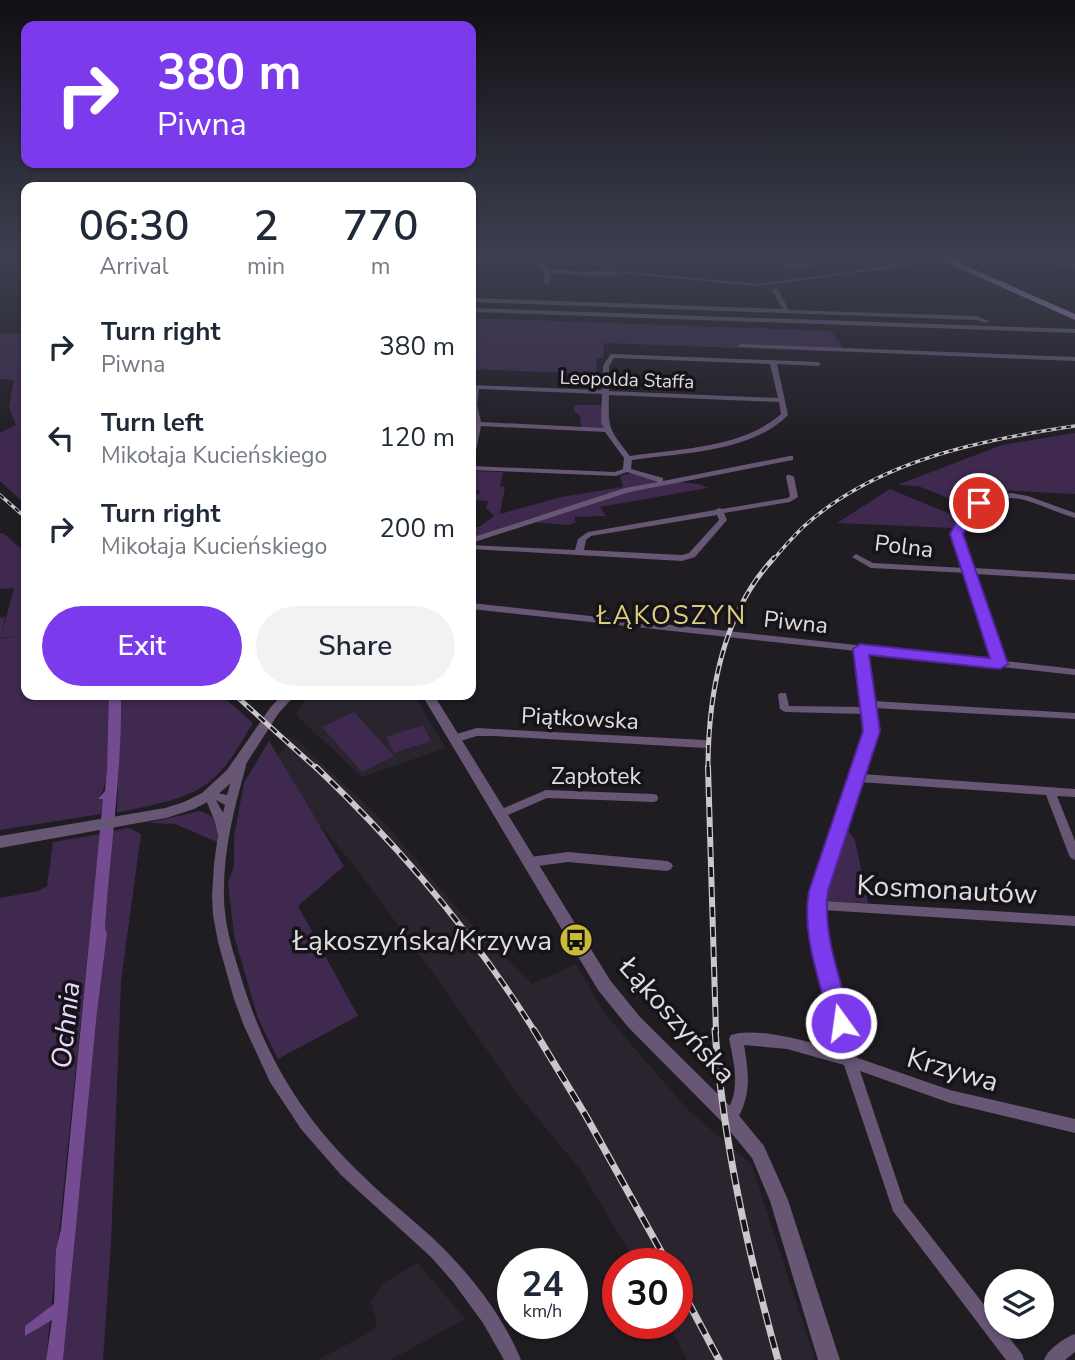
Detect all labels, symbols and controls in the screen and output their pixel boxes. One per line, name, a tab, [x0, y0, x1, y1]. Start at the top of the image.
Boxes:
text: 380 m	[157, 39, 301, 106]
icon: right	[42, 49, 133, 140]
text: Piwna	[157, 103, 247, 146]
text: 06:30	[79, 198, 189, 255]
text: 2	[253, 198, 279, 255]
text: 770	[343, 198, 418, 255]
text: Arrival	[99, 251, 169, 282]
text: min	[247, 251, 285, 282]
text: m	[371, 251, 390, 282]
text: Turn right	[101, 314, 220, 349]
icon: right	[42, 328, 80, 366]
text: 380 m	[379, 329, 455, 364]
text: Piwna	[101, 349, 166, 380]
street label: Leopolda Staffa	[559, 365, 695, 395]
text: Turn left	[101, 405, 204, 440]
icon: left	[42, 419, 80, 457]
text: 120 m	[379, 420, 455, 455]
text: Mikołaja Kucieńskiego	[101, 440, 327, 471]
pin	[949, 473, 1009, 533]
icon: arrive	[960, 484, 998, 522]
text: Turn right	[101, 496, 220, 531]
icon: right	[42, 510, 80, 548]
text: 200 m	[379, 511, 455, 546]
street label: Polna	[873, 528, 935, 565]
text: Mikołaja Kucieńskiego	[101, 531, 327, 562]
district label: ŁĄKOSZYN	[596, 598, 747, 633]
street label: Piwna	[762, 604, 830, 641]
button: Exit	[42, 606, 242, 686]
button: Share	[256, 606, 455, 686]
street label: Piątkowska	[520, 700, 640, 737]
street label: Zapłotek	[551, 761, 641, 792]
street label: Kosmonautów	[856, 866, 1038, 914]
bus stop icon: Łąkoszyńska/Krzywa	[557, 921, 595, 959]
place label: Łąkoszyńska/Krzywa	[292, 922, 552, 960]
street label: Łąkoszyńska	[610, 949, 744, 1092]
water label: Ochnia	[43, 980, 89, 1071]
position arrow	[804, 986, 878, 1060]
street label: Krzywa	[903, 1039, 1003, 1101]
speed limit sign: 30	[602, 1248, 693, 1339]
text: 24	[521, 1261, 564, 1308]
map controls	[984, 1269, 1054, 1339]
button: layers	[984, 1269, 1054, 1339]
text: km/h	[523, 1299, 562, 1323]

